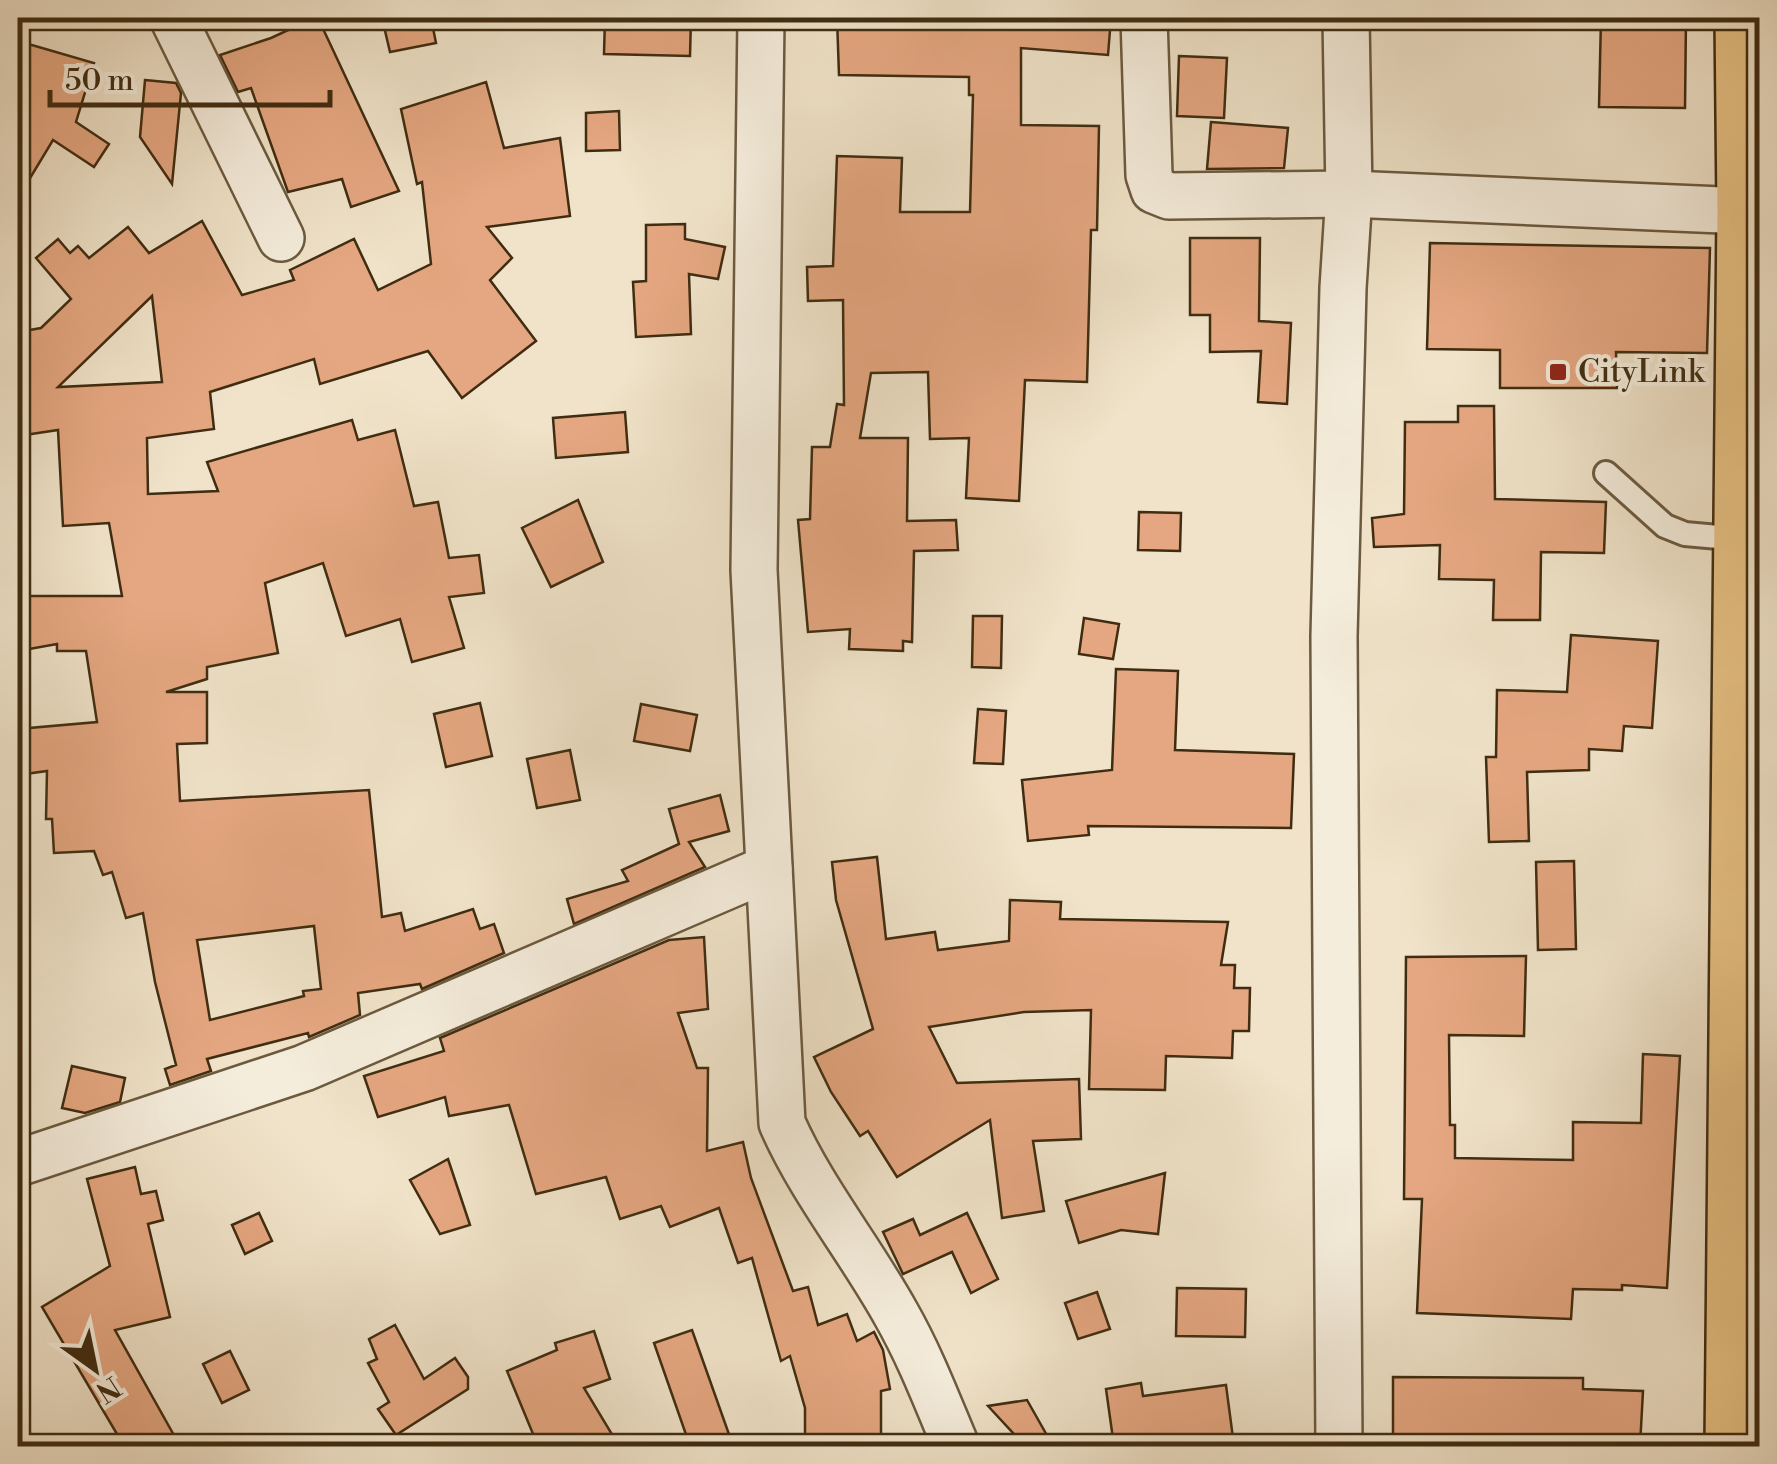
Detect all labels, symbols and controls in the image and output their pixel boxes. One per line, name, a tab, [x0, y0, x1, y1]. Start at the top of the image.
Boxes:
scale bar	[50, 45, 330, 107]
text: 50 m	[65, 62, 134, 100]
place label: CityLink	[1578, 352, 1707, 392]
marker: CityLink	[1547, 361, 1569, 383]
north arrow	[45, 1319, 145, 1419]
text: N	[89, 1368, 127, 1409]

